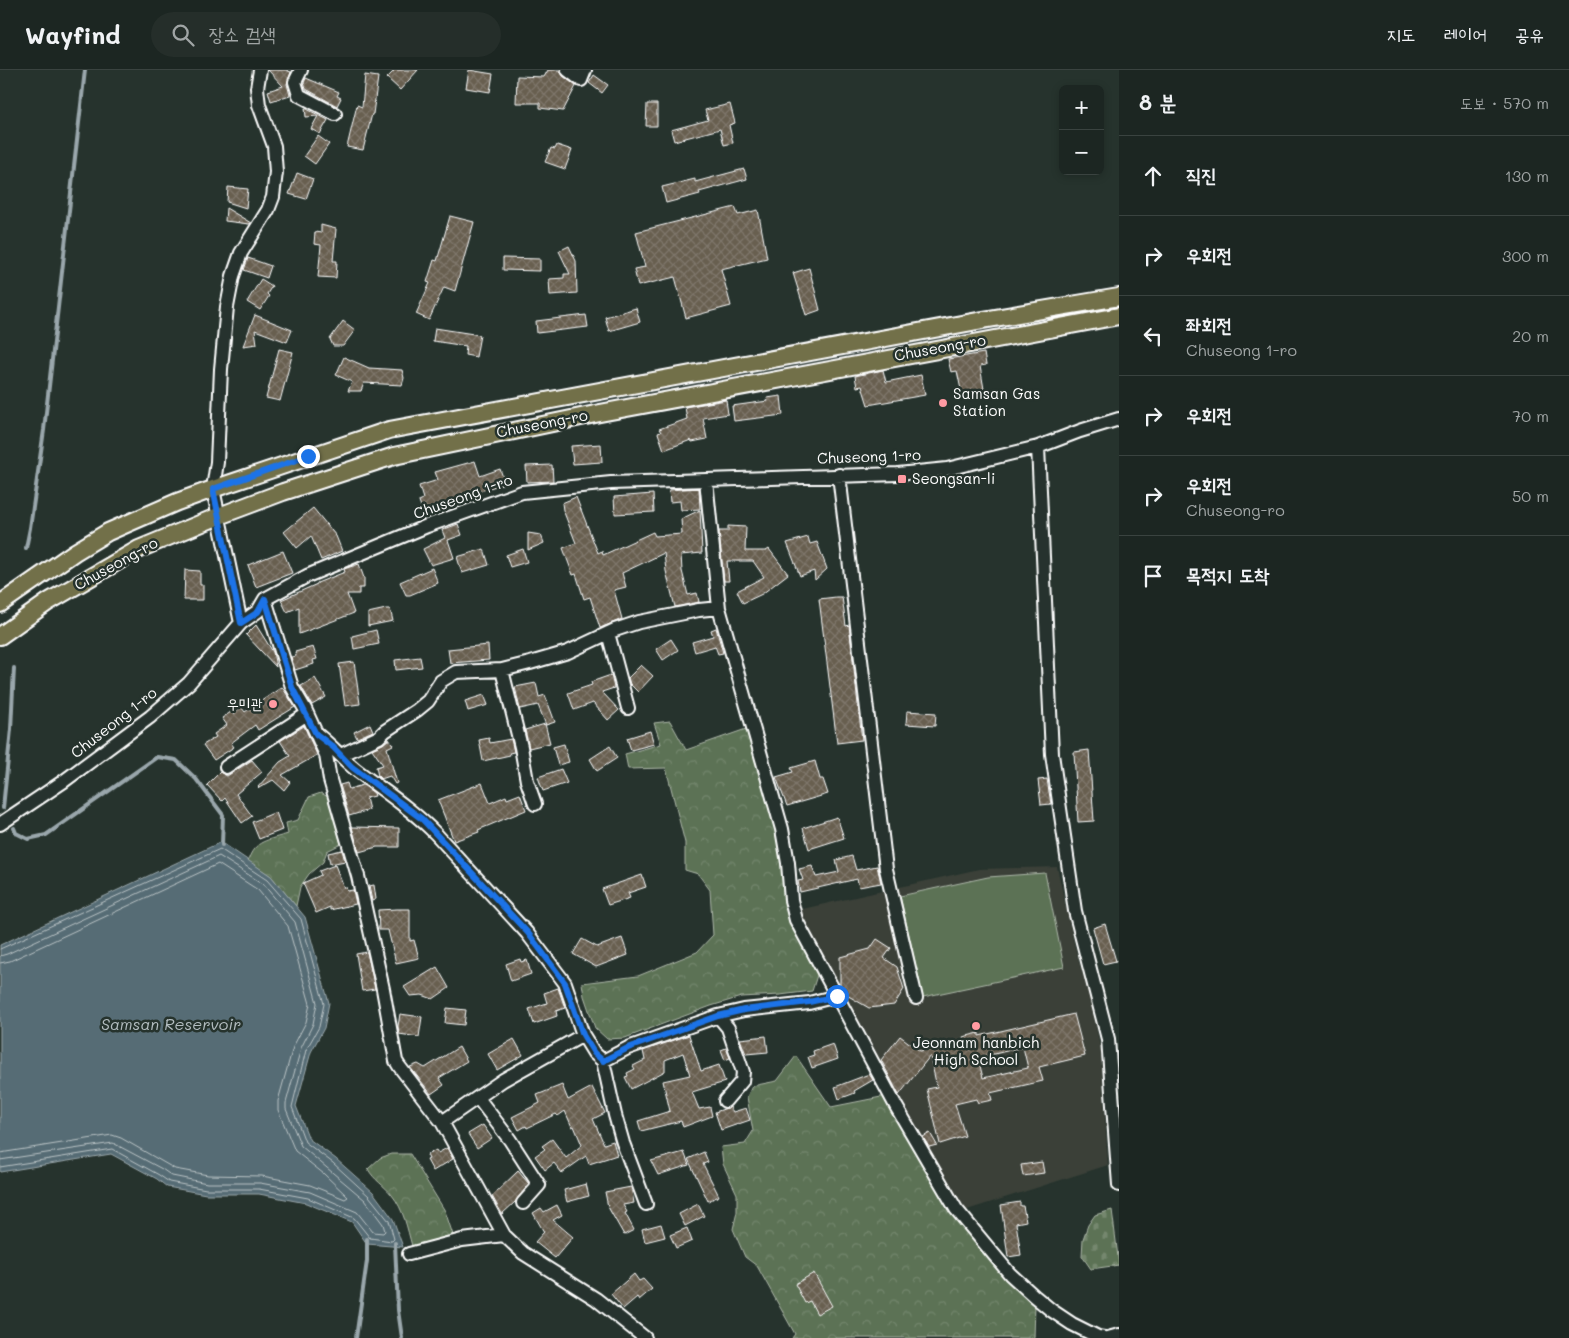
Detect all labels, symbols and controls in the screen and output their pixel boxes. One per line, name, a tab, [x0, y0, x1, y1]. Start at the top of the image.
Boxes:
search box	[151, 12, 501, 57]
text: Wayfind	[25, 19, 121, 50]
icon: search	[169, 21, 197, 49]
text: 장소 검색	[209, 21, 276, 46]
text: 지도	[1387, 22, 1416, 46]
text: 레이어	[1444, 22, 1487, 46]
text: 공유	[1515, 22, 1544, 46]
map controls	[1059, 85, 1104, 175]
button: +	[1059, 85, 1104, 130]
text: 8 분	[1139, 88, 1176, 115]
text: 도보 · 570 m	[1460, 92, 1549, 113]
button: −	[1059, 130, 1104, 175]
icon: ahead	[1139, 162, 1167, 190]
text: 직진	[1186, 162, 1217, 187]
text: 130 m	[1505, 165, 1549, 186]
icon: right	[1139, 242, 1167, 270]
text: 우회전	[1186, 242, 1232, 267]
text: 300 m	[1502, 245, 1549, 266]
text: 좌회전	[1186, 312, 1232, 337]
icon: left	[1139, 322, 1167, 350]
text: 20 m	[1512, 325, 1549, 346]
street label: Chuseong-ro	[892, 329, 987, 365]
text: Chuseong 1-ro	[1186, 339, 1297, 360]
place label: Samsan Gas Station	[953, 383, 1040, 420]
marker: Samsan Gas Station	[937, 397, 949, 409]
icon: right	[1139, 402, 1167, 430]
text: 우회전	[1186, 402, 1232, 427]
street label: Chuseong-ro	[494, 404, 589, 442]
text: 70 m	[1512, 405, 1549, 426]
street label: Chuseong 1-ro	[817, 444, 921, 468]
route end	[297, 445, 320, 468]
place label: Seongsan-li	[912, 468, 995, 488]
street label: Chuseong 1-ro	[410, 469, 515, 523]
text: 우회전	[1186, 472, 1232, 497]
marker: Seongsan-li	[896, 473, 908, 485]
icon: right	[1139, 482, 1167, 510]
text: 50 m	[1512, 485, 1549, 506]
text: Chuseong-ro	[1186, 499, 1285, 520]
street label: Chuseong-ro	[70, 532, 161, 594]
icon: arrive	[1139, 562, 1167, 590]
text: 목적지 도착	[1186, 562, 1269, 587]
street label: Chuseong 1-ro	[66, 682, 161, 762]
place label: 우미관	[227, 693, 263, 713]
marker: 우미관	[267, 698, 279, 710]
route start	[826, 985, 849, 1008]
water label: Samsan Reservoir	[101, 1013, 241, 1034]
marker: Jeonnam hanbich High School	[970, 1020, 982, 1032]
place label: Jeonnam hanbich High School	[913, 1032, 1039, 1069]

